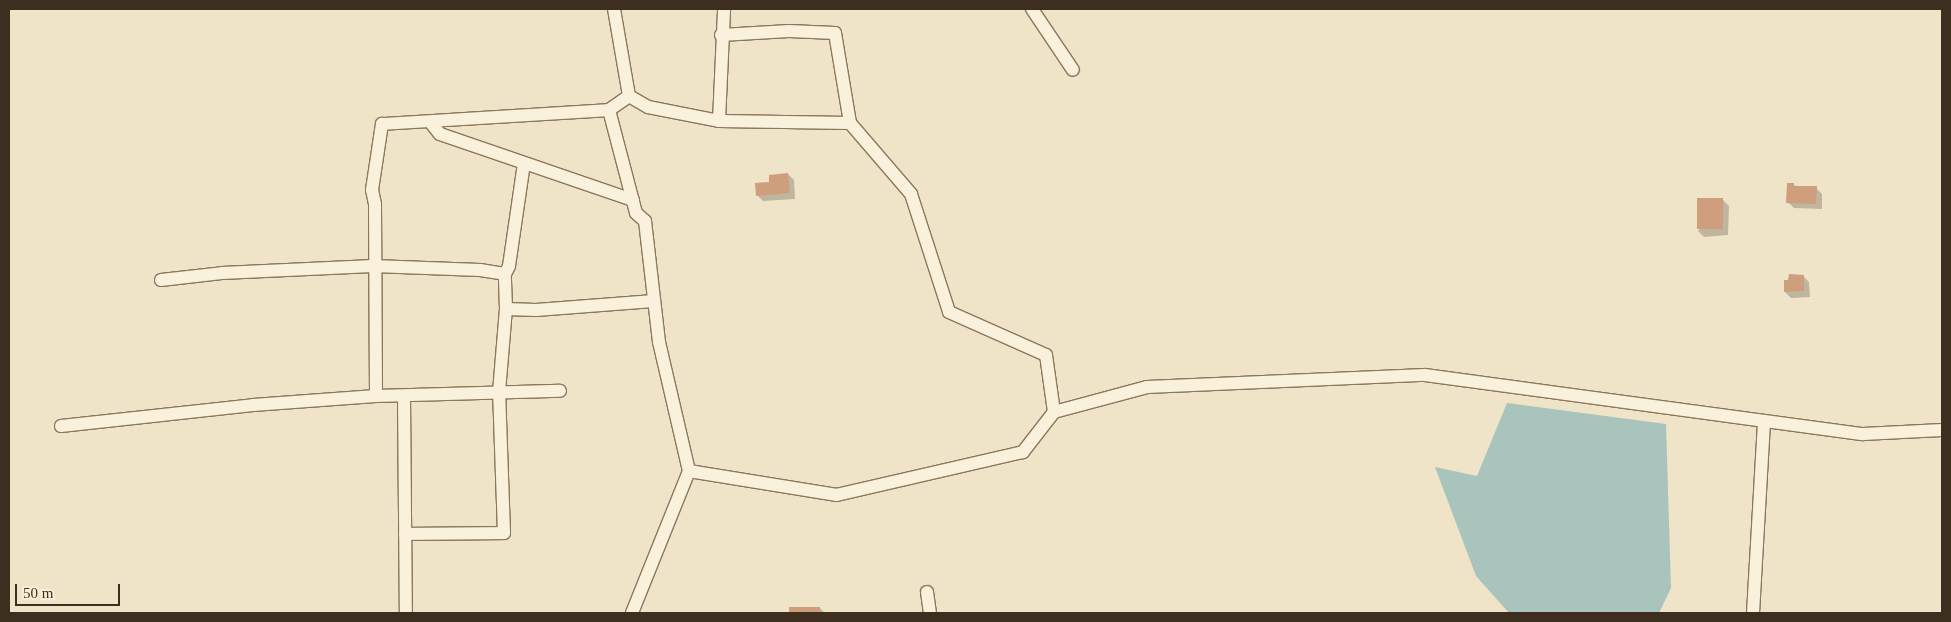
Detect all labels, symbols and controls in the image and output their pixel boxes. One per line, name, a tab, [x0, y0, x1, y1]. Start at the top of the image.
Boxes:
scale bar	[18, 574, 122, 606]
text: 50 m	[23, 585, 53, 601]

